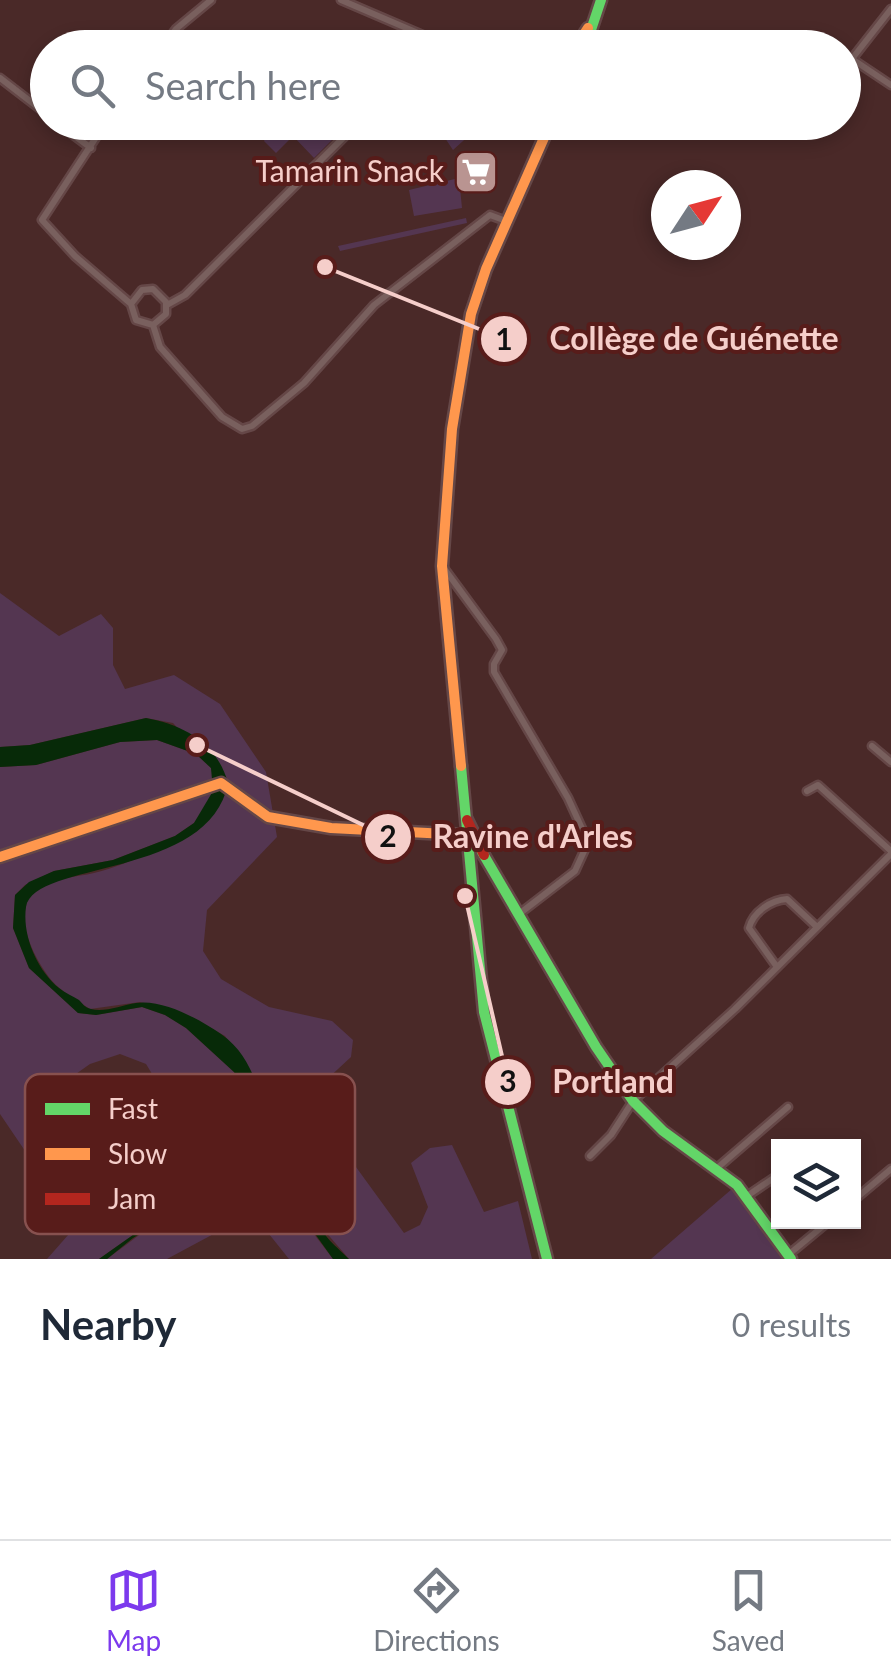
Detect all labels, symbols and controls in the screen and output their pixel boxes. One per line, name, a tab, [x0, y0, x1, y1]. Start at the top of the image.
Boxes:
search box	[30, 30, 861, 140]
icon: search	[65, 58, 120, 113]
text: Search here	[145, 62, 341, 108]
supermarket icon: Tamarin Snack	[453, 149, 499, 195]
place label: Tamarin Snack	[256, 152, 445, 188]
north arrow	[651, 170, 741, 260]
callout: Collège de Guénette	[479, 308, 858, 370]
text: Collège de Guénette	[549, 318, 839, 357]
text: 1	[495, 320, 513, 356]
callout: Ravine d'Arles	[363, 806, 653, 868]
text: Ravine d'Arles	[433, 816, 633, 855]
text: 2	[379, 817, 397, 853]
callout: Portland	[483, 1051, 694, 1113]
text: Portland	[552, 1061, 674, 1100]
text: 3	[499, 1062, 517, 1098]
legend	[25, 1074, 355, 1234]
text: Fast	[108, 1091, 158, 1125]
text: Slow	[108, 1136, 167, 1170]
map controls	[771, 1139, 861, 1229]
button: layers	[771, 1139, 861, 1229]
text: Jam	[108, 1181, 156, 1215]
text: Nearby	[40, 1299, 177, 1349]
text: 0 results	[732, 1305, 851, 1344]
tab: Map	[106, 1563, 161, 1657]
tab: Directions	[373, 1563, 500, 1657]
tab: Saved	[712, 1563, 785, 1657]

